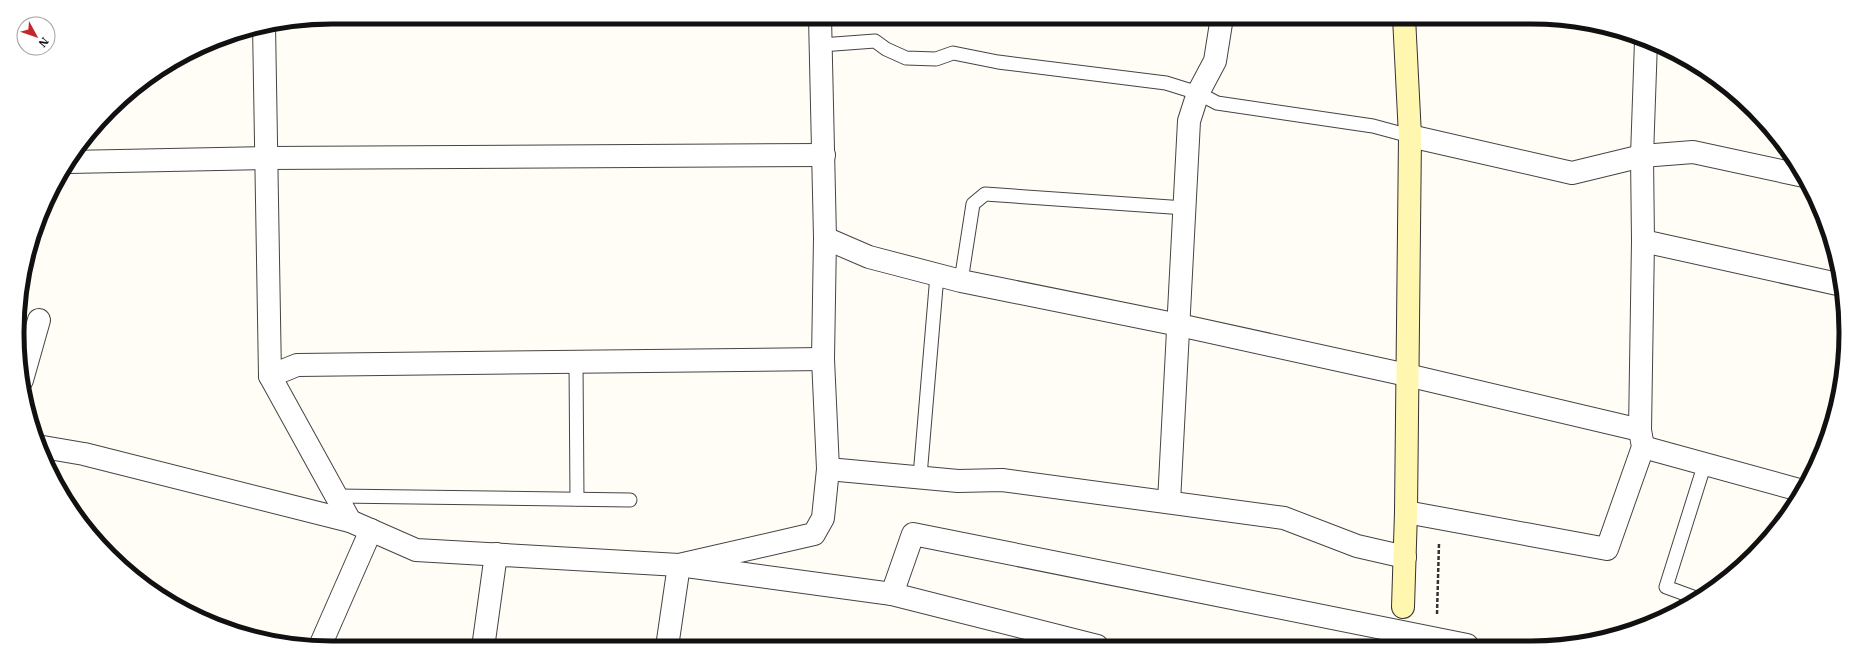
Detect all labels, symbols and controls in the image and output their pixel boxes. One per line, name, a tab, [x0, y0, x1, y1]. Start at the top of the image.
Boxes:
north arrow	[16, 16, 56, 56]
text: N	[35, 35, 52, 50]

